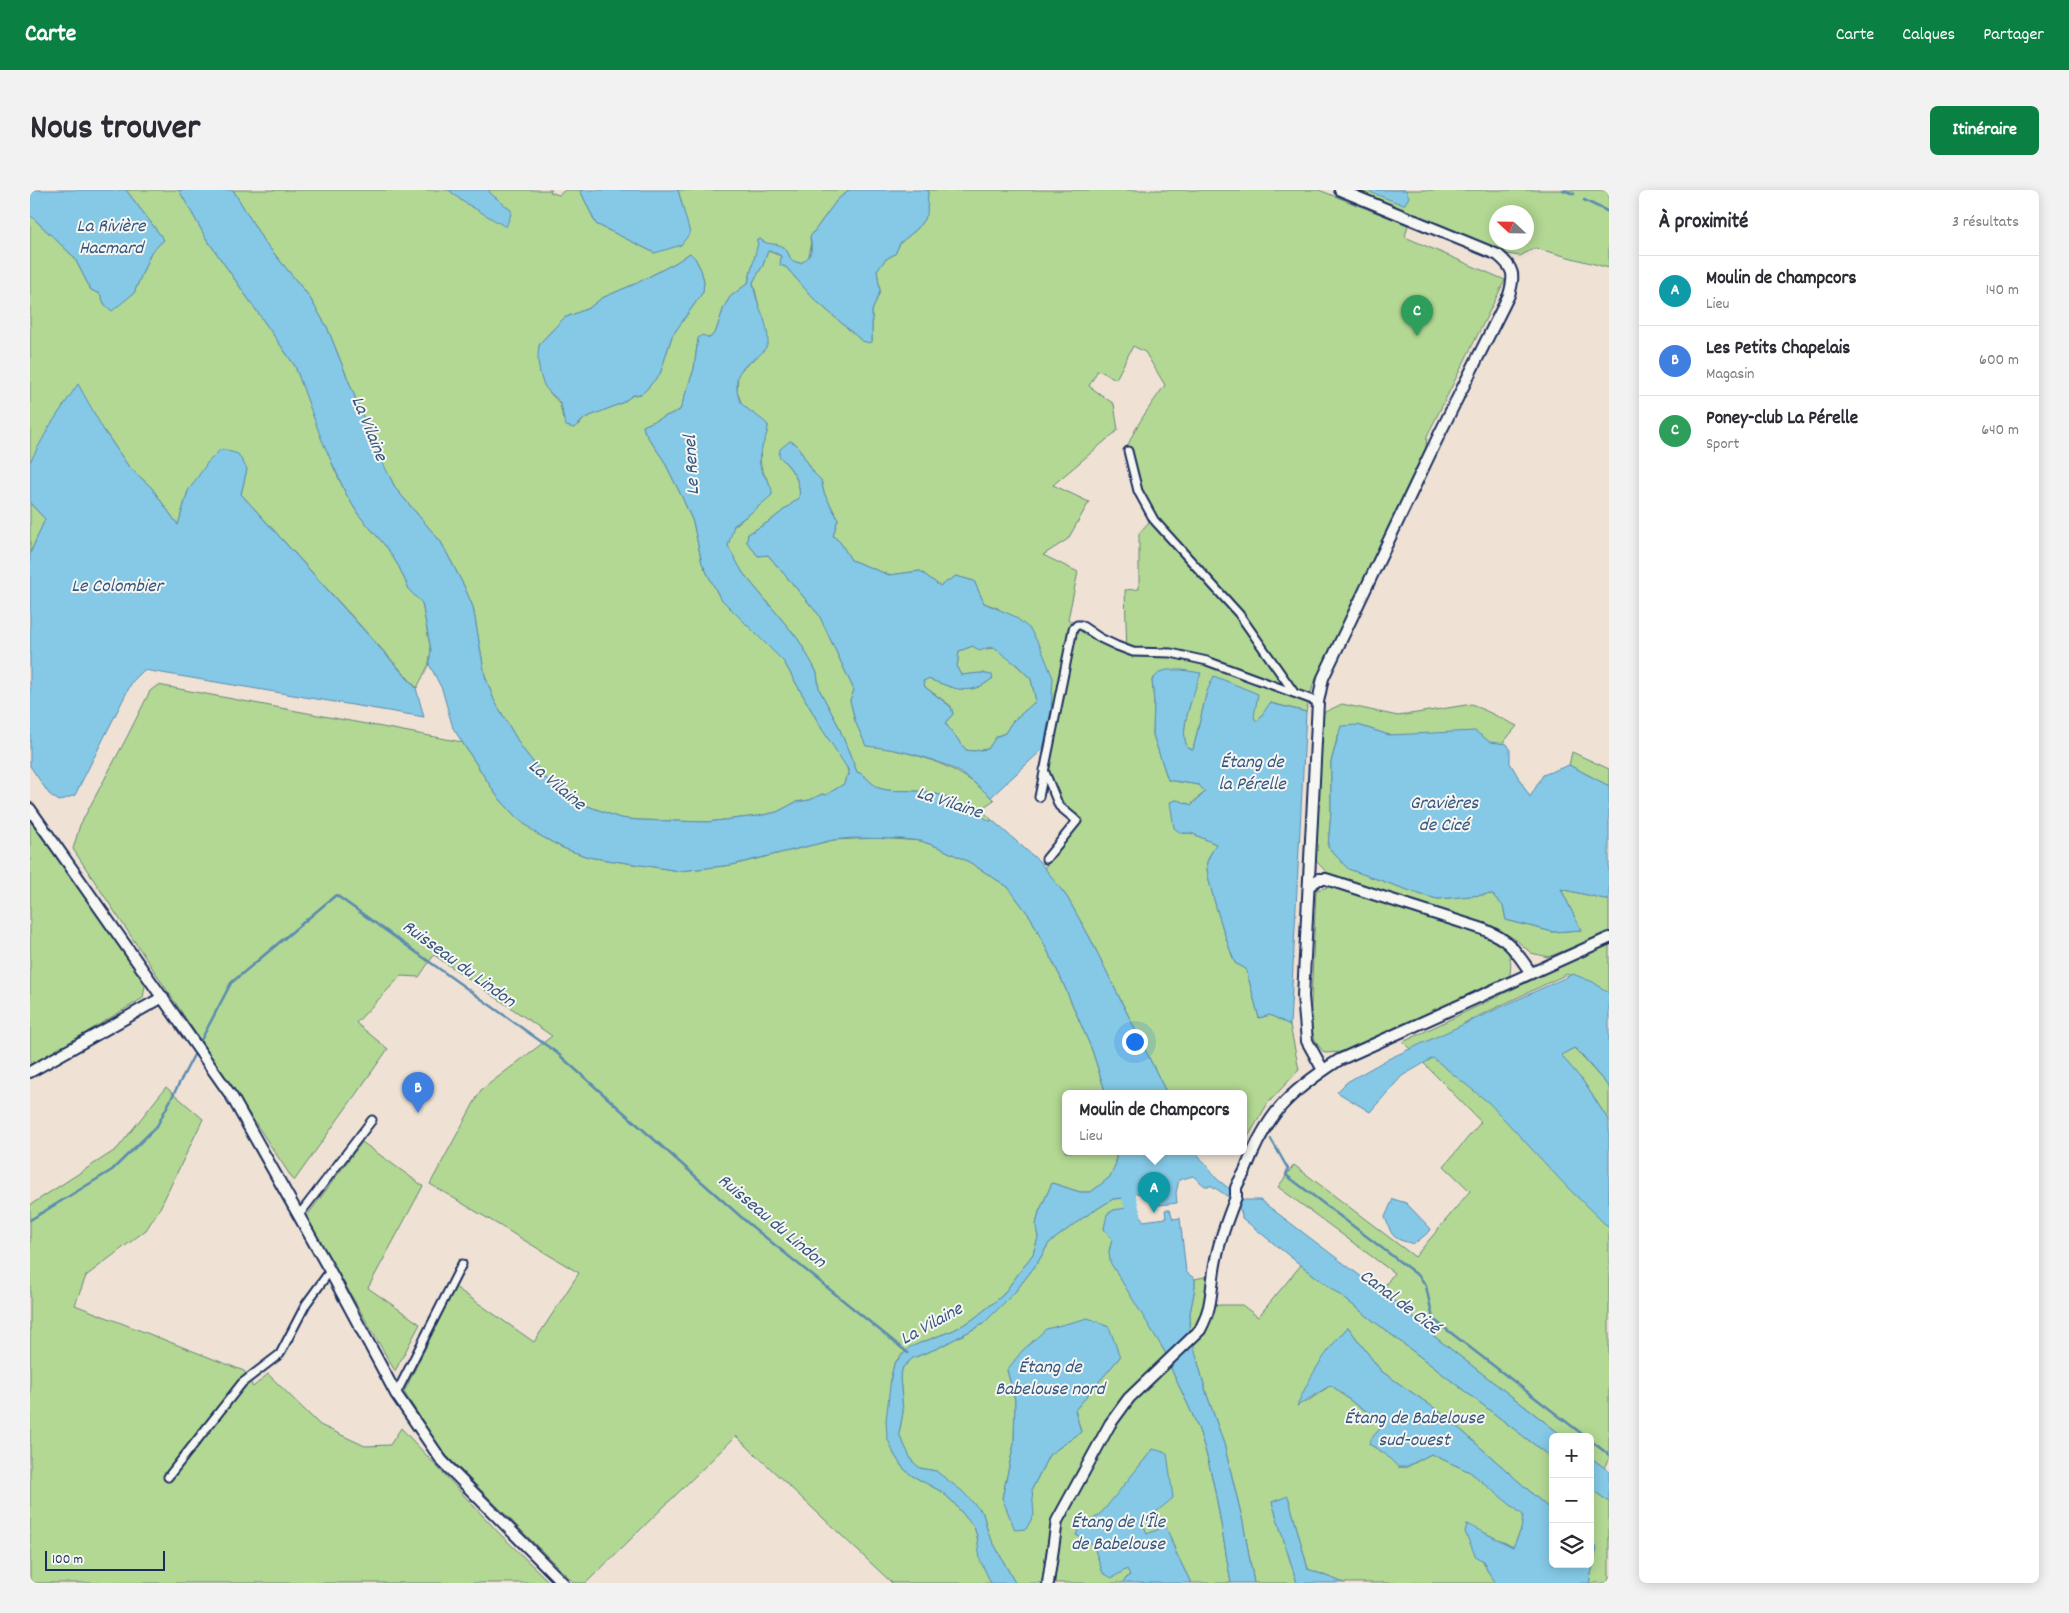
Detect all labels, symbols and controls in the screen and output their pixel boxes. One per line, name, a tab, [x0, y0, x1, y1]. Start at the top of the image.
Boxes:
text: Carte	[25, 18, 76, 52]
text: Carte	[1836, 23, 1874, 48]
text: Calques	[1902, 23, 1955, 48]
text: Partager	[1983, 23, 2044, 48]
text: Nous trouver	[30, 105, 200, 155]
button: Itinéraire	[1930, 106, 2039, 155]
north arrow	[1489, 205, 1534, 250]
text: À proximité	[1659, 208, 1748, 238]
text: 3 résultats	[1952, 211, 2019, 234]
water label: La Rivière Hacmard	[77, 214, 147, 263]
text: Moulin de Champcors	[1706, 266, 1856, 293]
text: A	[1671, 279, 1679, 302]
text: 140 m	[1985, 279, 2019, 302]
text: Lieu	[1706, 293, 1729, 316]
pin: C	[1401, 295, 1433, 336]
text: Les Petits Chapelais	[1706, 336, 1850, 363]
text: B	[1671, 349, 1679, 372]
text: 600 m	[1979, 349, 2019, 372]
text: Magasin	[1706, 363, 1754, 386]
water label: La Vilaine	[343, 393, 394, 467]
text: Poney-club La Pérelle	[1706, 406, 1858, 433]
text: C	[1671, 419, 1679, 442]
text: 640 m	[1981, 419, 2019, 442]
water label: Le Renel	[678, 433, 708, 496]
text: Sport	[1706, 433, 1739, 456]
water label: Le Colombier	[71, 574, 165, 601]
water label: Étang de la Pérelle	[1218, 750, 1287, 799]
water label: La Vilaine	[521, 754, 592, 819]
water label: La Vilaine	[913, 781, 987, 828]
water label: Gravières de Cicé	[1410, 791, 1479, 840]
water label: Ruisseau du Lindon	[396, 915, 521, 1016]
your location	[1122, 1029, 1148, 1055]
pin: B	[402, 1072, 434, 1113]
popup	[1062, 1090, 1247, 1155]
text: Moulin de Champcors	[1079, 1098, 1230, 1125]
text: Lieu	[1079, 1125, 1103, 1148]
water label: Ruisseau du Lindon	[711, 1168, 832, 1276]
pin: A	[1138, 1172, 1170, 1213]
water label: Canal de Cicé	[1353, 1264, 1447, 1344]
water label: La Vilaine	[896, 1296, 970, 1353]
water label: Étang de Babelouse nord	[995, 1355, 1107, 1404]
water label: Étang de Babelouse sud-ouest	[1344, 1406, 1485, 1455]
map controls	[1549, 1433, 1594, 1568]
button: +	[1549, 1433, 1594, 1478]
button: −	[1549, 1478, 1594, 1523]
water label: Étang de l'Île de Babelouse	[1071, 1510, 1167, 1559]
button: layers	[1549, 1523, 1594, 1568]
scale bar	[45, 1548, 165, 1571]
text: 100 m	[52, 1550, 83, 1570]

